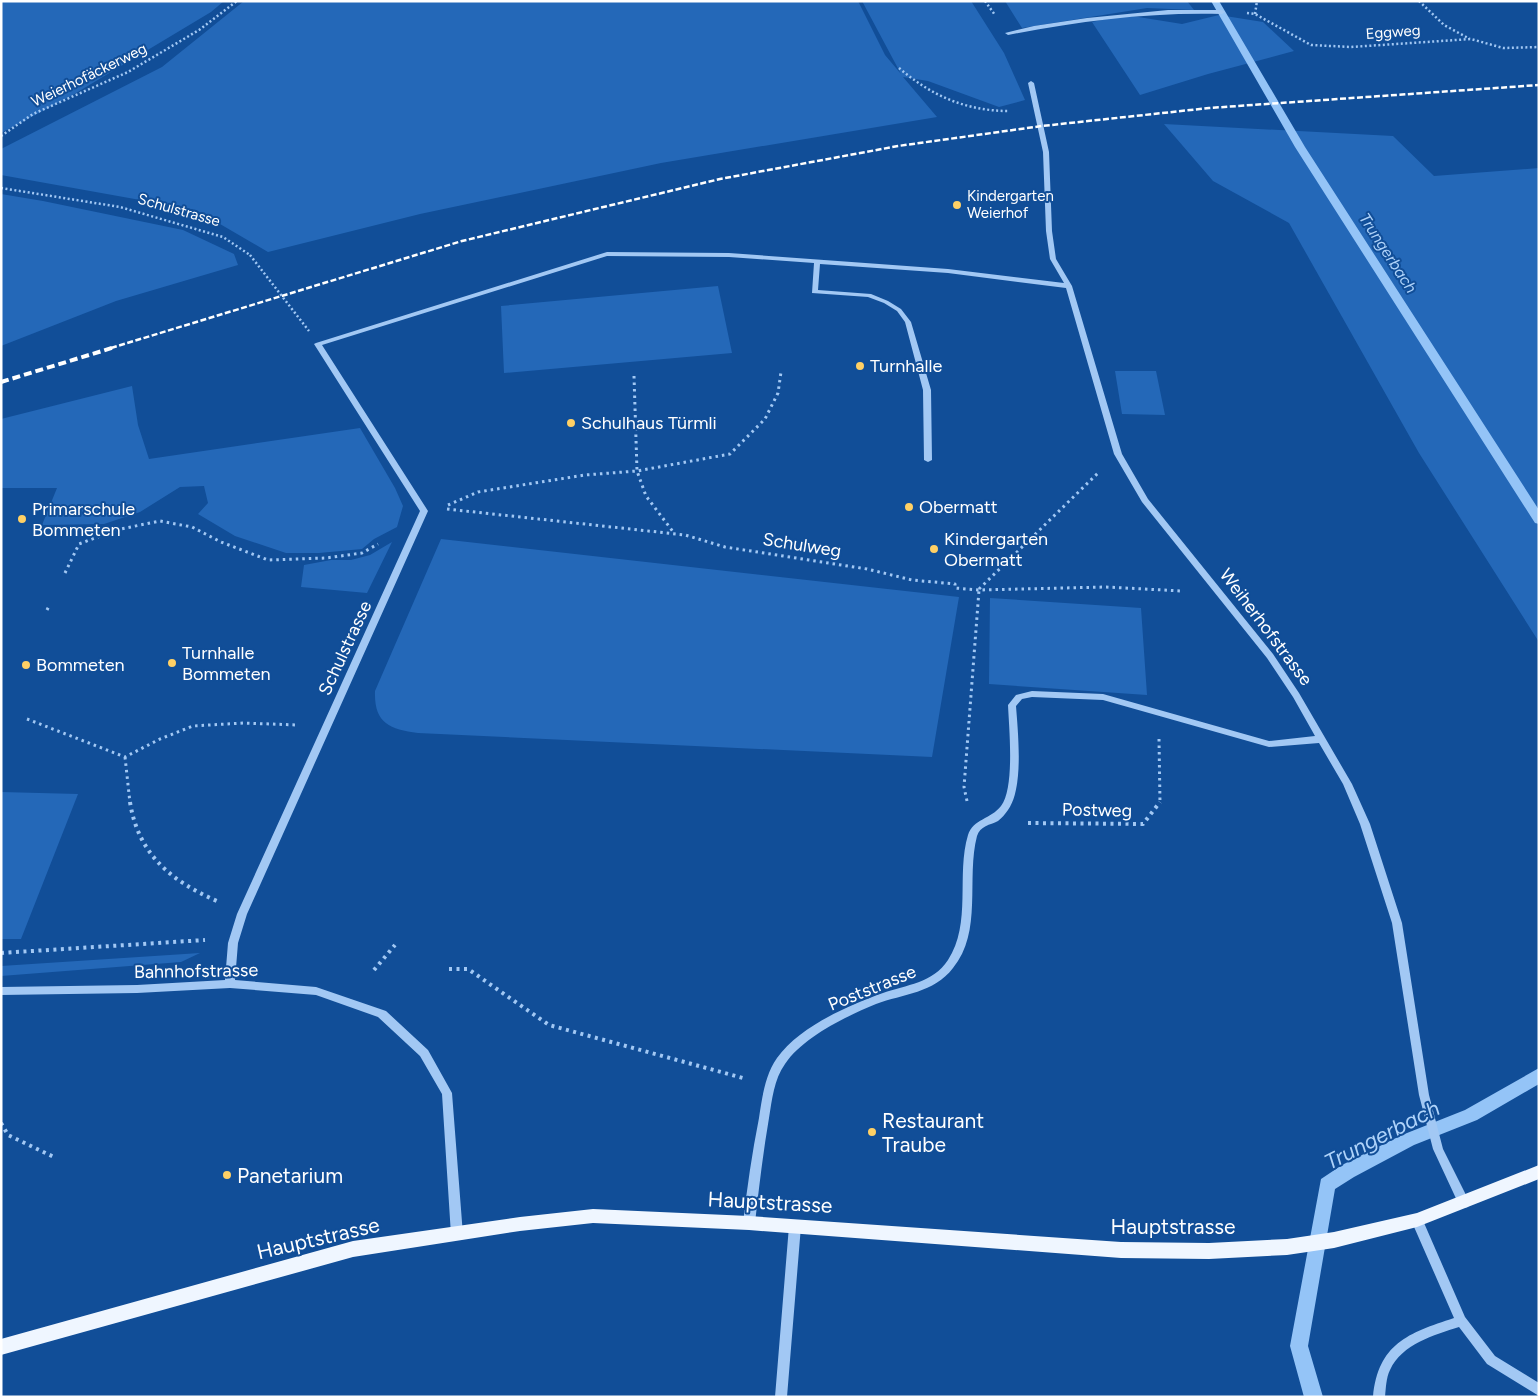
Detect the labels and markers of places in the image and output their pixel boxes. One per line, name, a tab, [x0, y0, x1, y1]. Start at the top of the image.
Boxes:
place label: Kindergarten Weierhof	[967, 187, 1054, 222]
marker: Kindergarten Weierhof	[951, 199, 963, 211]
place label: Turnhalle	[870, 355, 942, 377]
marker: Turnhalle	[854, 360, 866, 372]
place label: Schulhaus Türmli	[581, 412, 717, 434]
marker: Schulhaus Türmli	[565, 417, 577, 429]
place label: Obermatt	[919, 496, 998, 518]
place label: Primarschule Bommeten	[32, 498, 135, 541]
marker: Obermatt	[903, 501, 915, 513]
marker: Primarschule Bommeten	[16, 513, 28, 525]
place label: Kindergarten Obermatt	[944, 528, 1048, 571]
marker: Kindergarten Obermatt	[928, 543, 940, 555]
place label: Turnhalle Bommeten	[182, 642, 271, 685]
place label: Bommeten	[36, 654, 125, 676]
marker: Turnhalle Bommeten	[166, 657, 178, 669]
marker: Bommeten	[20, 659, 32, 671]
place label: Restaurant Traube	[882, 1108, 984, 1157]
marker: Restaurant Traube	[866, 1126, 878, 1138]
place label: Panetarium	[237, 1163, 343, 1188]
marker: Panetarium	[221, 1169, 233, 1181]

